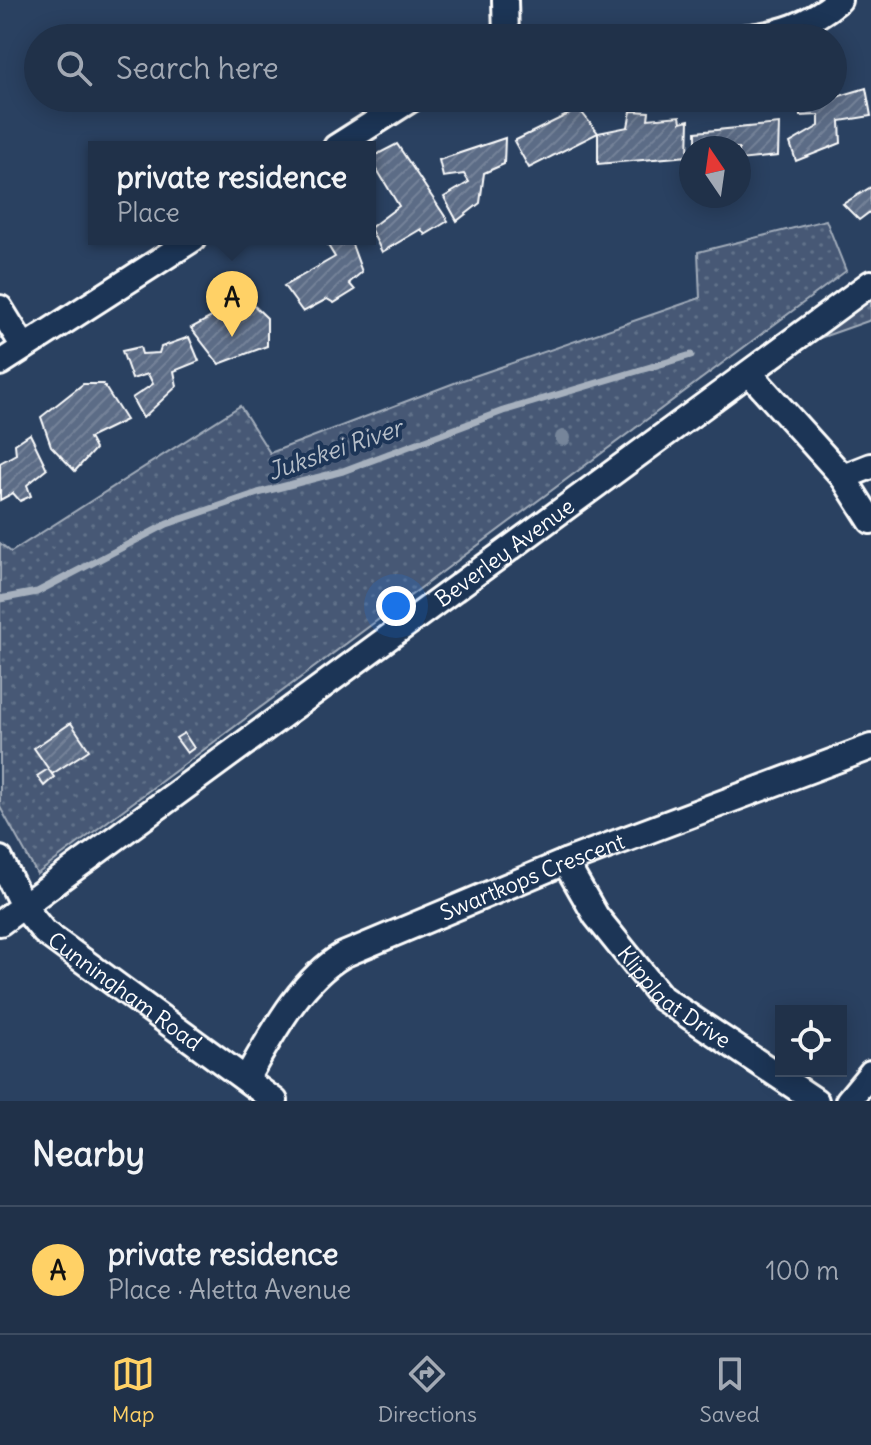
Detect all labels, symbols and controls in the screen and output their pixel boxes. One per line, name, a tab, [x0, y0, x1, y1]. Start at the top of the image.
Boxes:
search box	[24, 24, 847, 112]
icon: search	[52, 46, 96, 90]
text: Search here	[116, 49, 279, 87]
north arrow	[679, 136, 751, 208]
popup	[88, 141, 376, 245]
text: private residence	[117, 158, 347, 196]
text: Place	[117, 196, 180, 229]
pin: A	[206, 271, 258, 337]
water label: Jukskei River	[263, 411, 409, 486]
street label: Beverley Avenue	[429, 492, 580, 613]
your location	[376, 586, 416, 626]
street label: Swartkops Crescent	[436, 827, 628, 927]
street label: Cunningham Road	[42, 926, 207, 1057]
street label: Klipplaat Drive	[611, 940, 736, 1054]
map controls	[775, 1005, 847, 1077]
button: locate	[775, 1005, 847, 1077]
text: Nearby	[32, 1132, 145, 1175]
text: private residence	[108, 1235, 339, 1273]
text: A	[50, 1254, 66, 1287]
text: 100 m	[765, 1254, 839, 1287]
text: Place · Aletta Avenue	[108, 1273, 351, 1306]
tab: Map	[111, 1352, 155, 1428]
tab: Directions	[378, 1352, 477, 1428]
tab: Saved	[699, 1352, 760, 1428]

